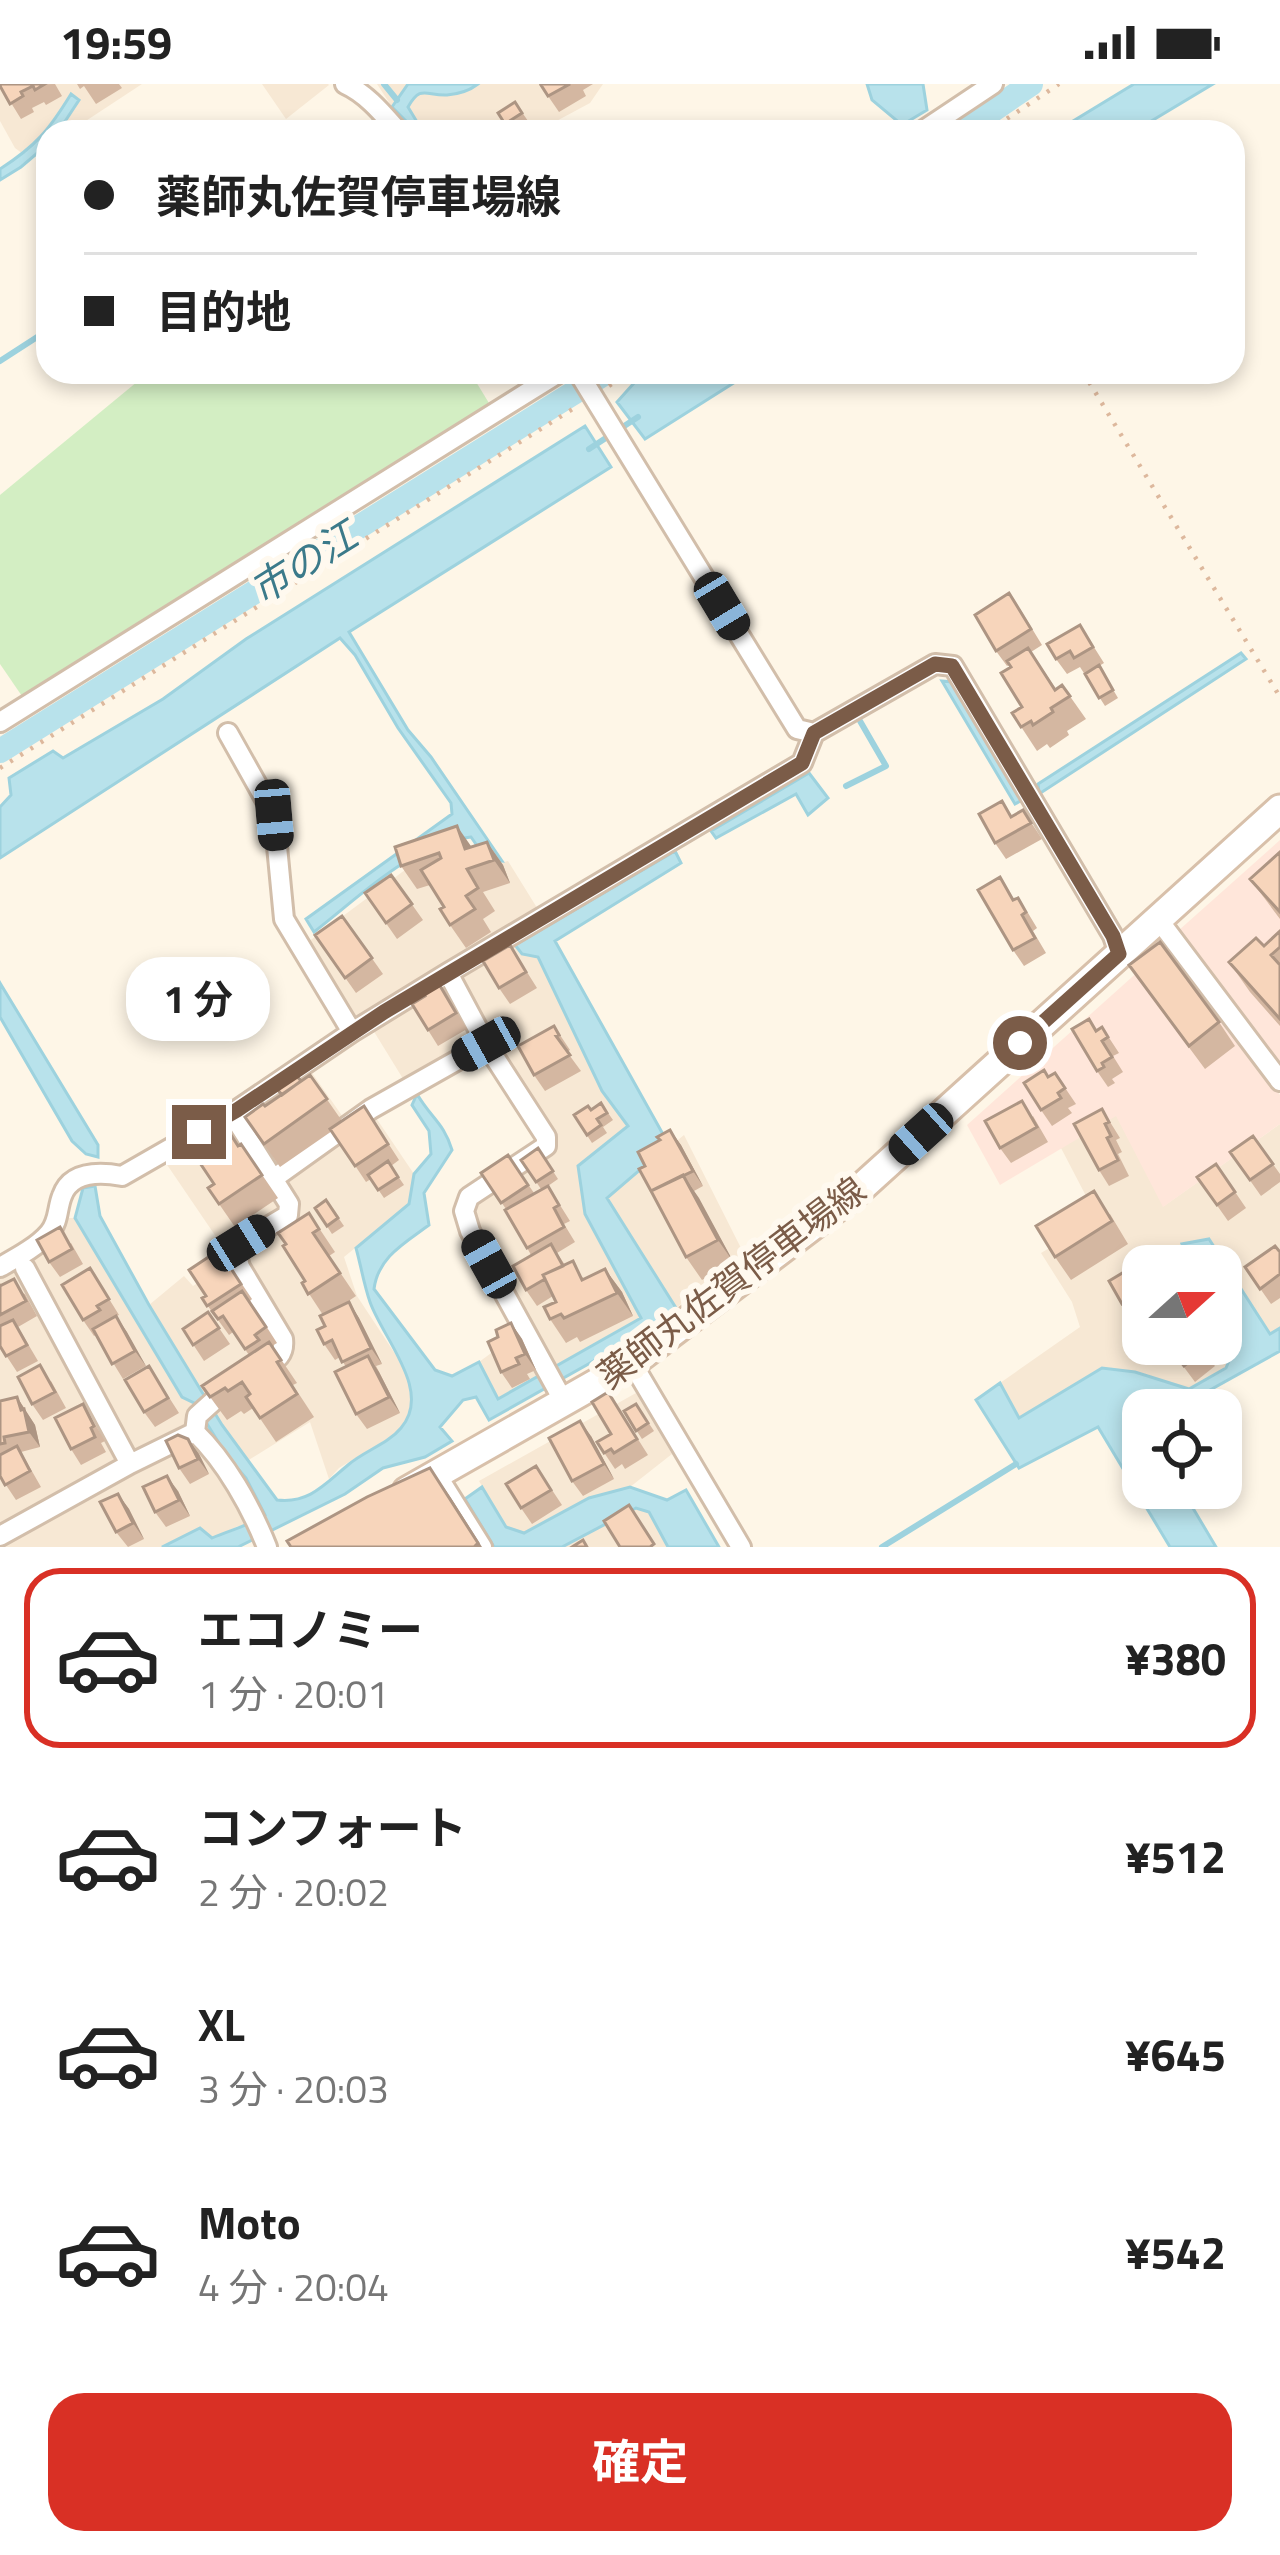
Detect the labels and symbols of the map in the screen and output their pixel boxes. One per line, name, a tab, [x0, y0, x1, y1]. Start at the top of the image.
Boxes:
water label: 市の江	[238, 504, 372, 618]
car	[688, 566, 756, 646]
car	[253, 778, 295, 852]
callout: 1 分	[127, 958, 271, 1042]
car	[446, 1011, 526, 1077]
route start	[993, 1016, 1047, 1070]
car	[882, 1097, 960, 1171]
route end	[172, 1105, 226, 1159]
street label: 薬師丸佐賀停車場線	[585, 1163, 877, 1401]
car	[201, 1209, 281, 1277]
car	[456, 1224, 522, 1304]
north arrow	[1122, 1245, 1242, 1365]

